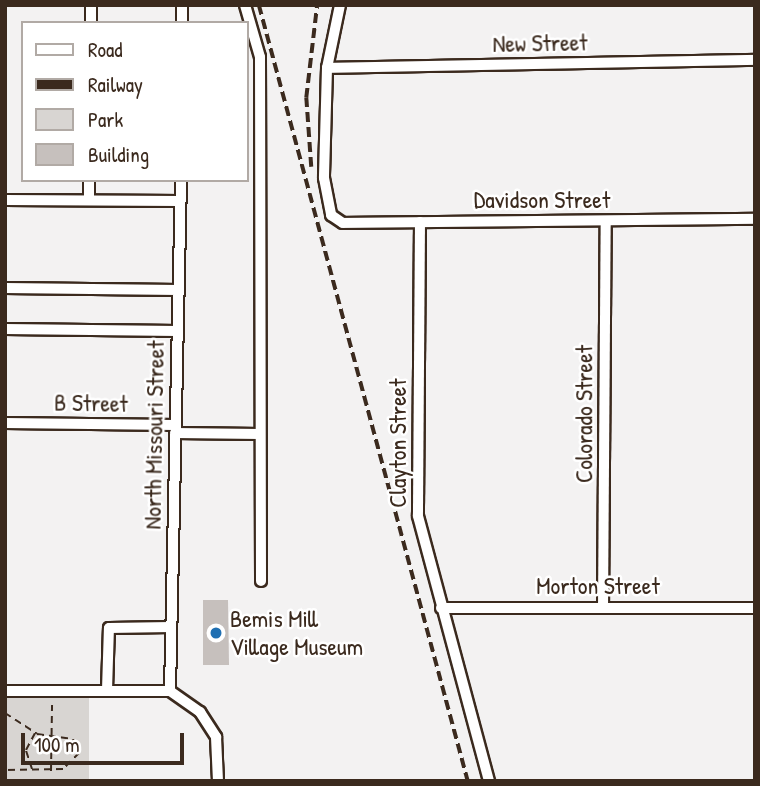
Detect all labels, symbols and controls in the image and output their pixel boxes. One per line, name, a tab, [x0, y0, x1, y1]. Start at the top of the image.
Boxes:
legend	[21, 21, 248, 182]
street label: New Street	[492, 28, 588, 58]
text: Road	[88, 35, 122, 64]
text: Railway	[88, 70, 143, 99]
text: Park	[88, 105, 123, 134]
text: Building	[88, 140, 149, 169]
street label: Davidson Street	[474, 186, 610, 214]
street label: North Missouri Street	[138, 340, 170, 530]
street label: Colorado Street	[570, 345, 598, 483]
street label: Clayton Street	[384, 378, 412, 508]
street label: B Street	[54, 388, 128, 418]
street label: Morton Street	[536, 572, 660, 600]
place label: Bemis Mill Village Museum	[230, 605, 363, 661]
marker: Bemis Mill Village Museum	[208, 625, 224, 641]
scale bar	[24, 720, 187, 764]
text: 100 m	[34, 730, 80, 759]

